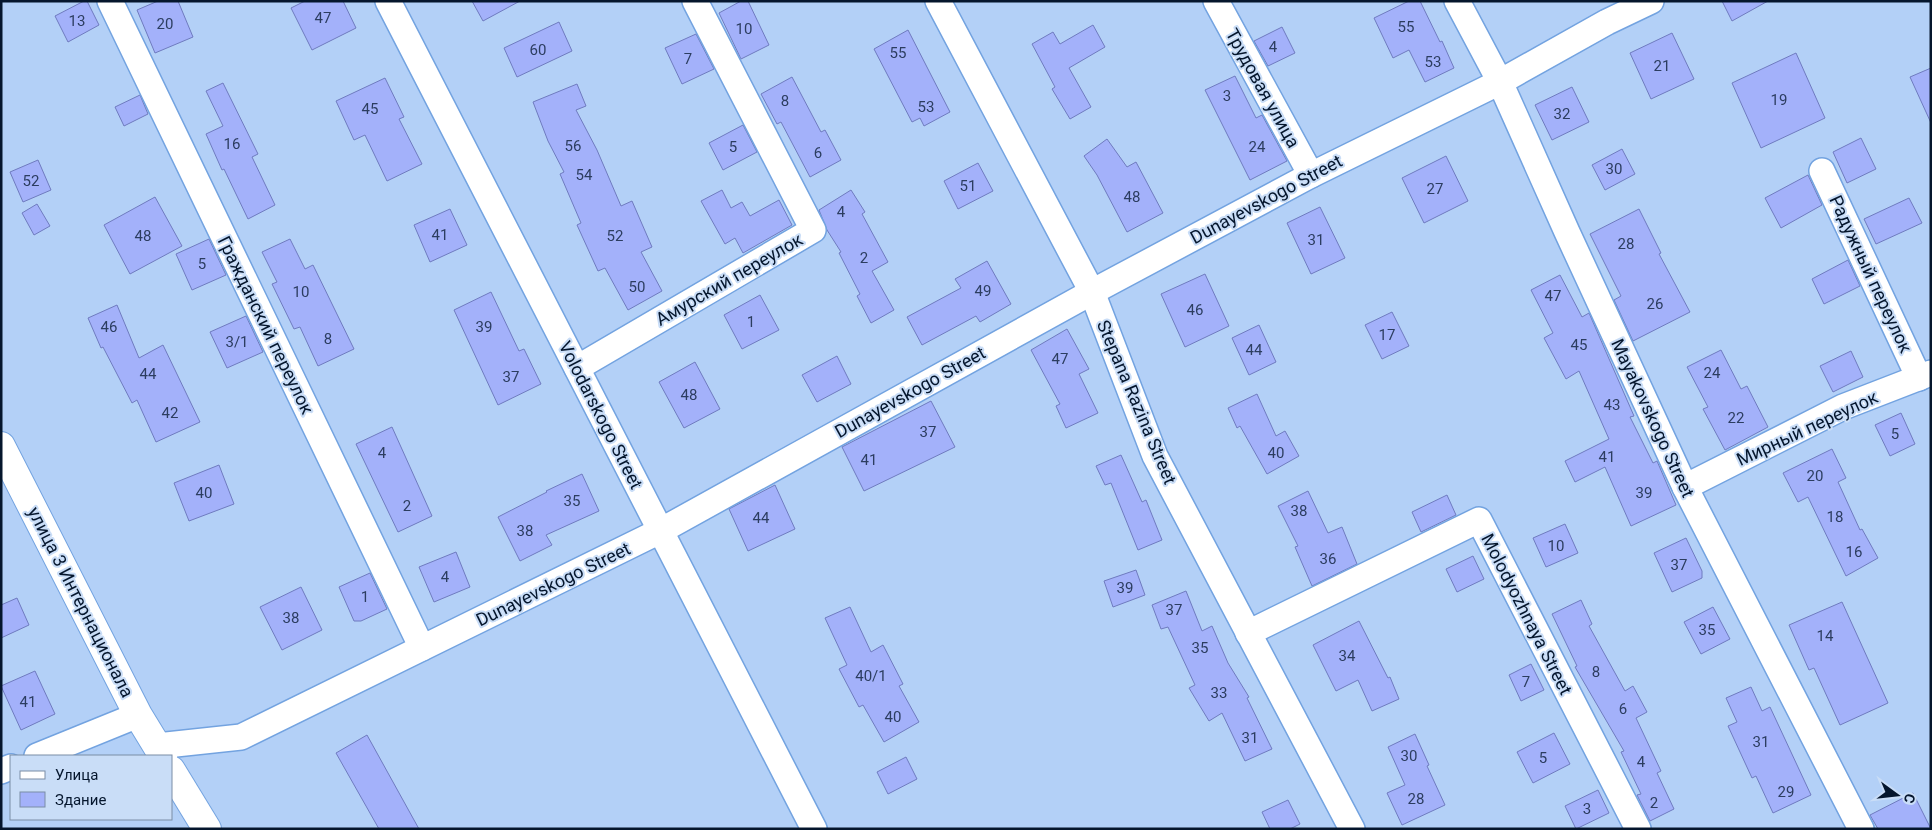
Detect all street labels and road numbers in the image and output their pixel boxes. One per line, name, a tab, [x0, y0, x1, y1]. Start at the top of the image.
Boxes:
street label: Трудовая улица	[1222, 25, 1304, 151]
street label: Dunayevskogo Street	[1187, 150, 1346, 248]
street label: Радужный переулок	[1825, 192, 1917, 356]
street label: Амурский переулок	[652, 228, 806, 330]
street label: Гражданский переулок	[214, 233, 318, 418]
street label: Stepana Razina Street	[1093, 317, 1181, 487]
street label: Mayakovskogo Street	[1607, 335, 1699, 501]
street label: Volodarskogo Street	[555, 338, 647, 492]
street label: Dunayevskogo Street	[831, 342, 989, 442]
street label: Мирный переулок	[1733, 386, 1881, 470]
street label: улица 3 Интернационала	[24, 503, 138, 701]
street label: Molodyozhnaya Street	[1477, 530, 1577, 698]
street label: Dunayevskogo Street	[472, 537, 634, 630]

